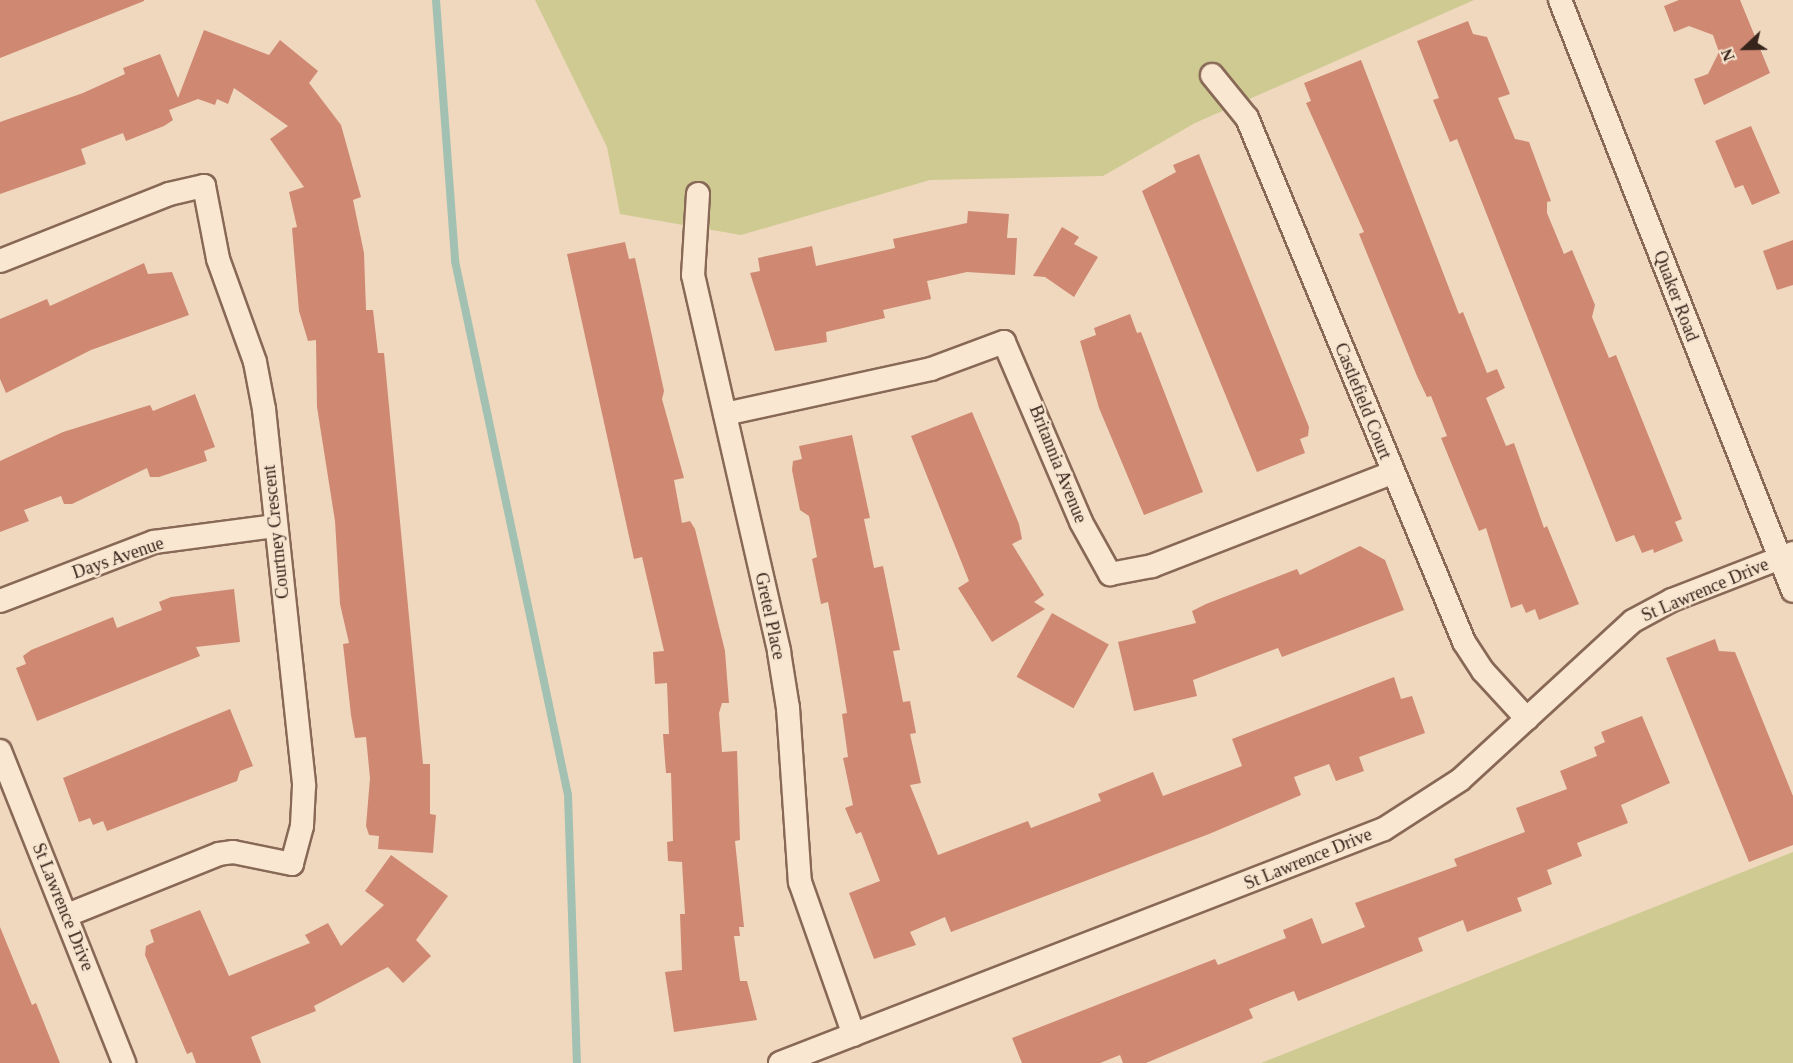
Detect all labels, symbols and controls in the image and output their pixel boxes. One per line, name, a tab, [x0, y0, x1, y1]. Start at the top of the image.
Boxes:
north arrow	[1715, 18, 1775, 78]
text: N	[1718, 46, 1738, 63]
street label: Quaker Road	[1649, 248, 1703, 344]
street label: Castlefield Court	[1330, 340, 1396, 462]
street label: Britannia Avenue	[1024, 401, 1092, 527]
street label: Courtney Crescent	[258, 464, 294, 600]
street label: Days Avenue	[69, 532, 167, 584]
street label: St Lawrence Drive	[1638, 554, 1772, 626]
street label: Gretel Place	[750, 570, 790, 662]
street label: St Lawrence Drive	[1241, 824, 1375, 894]
street label: St Lawrence Drive	[28, 840, 98, 974]

